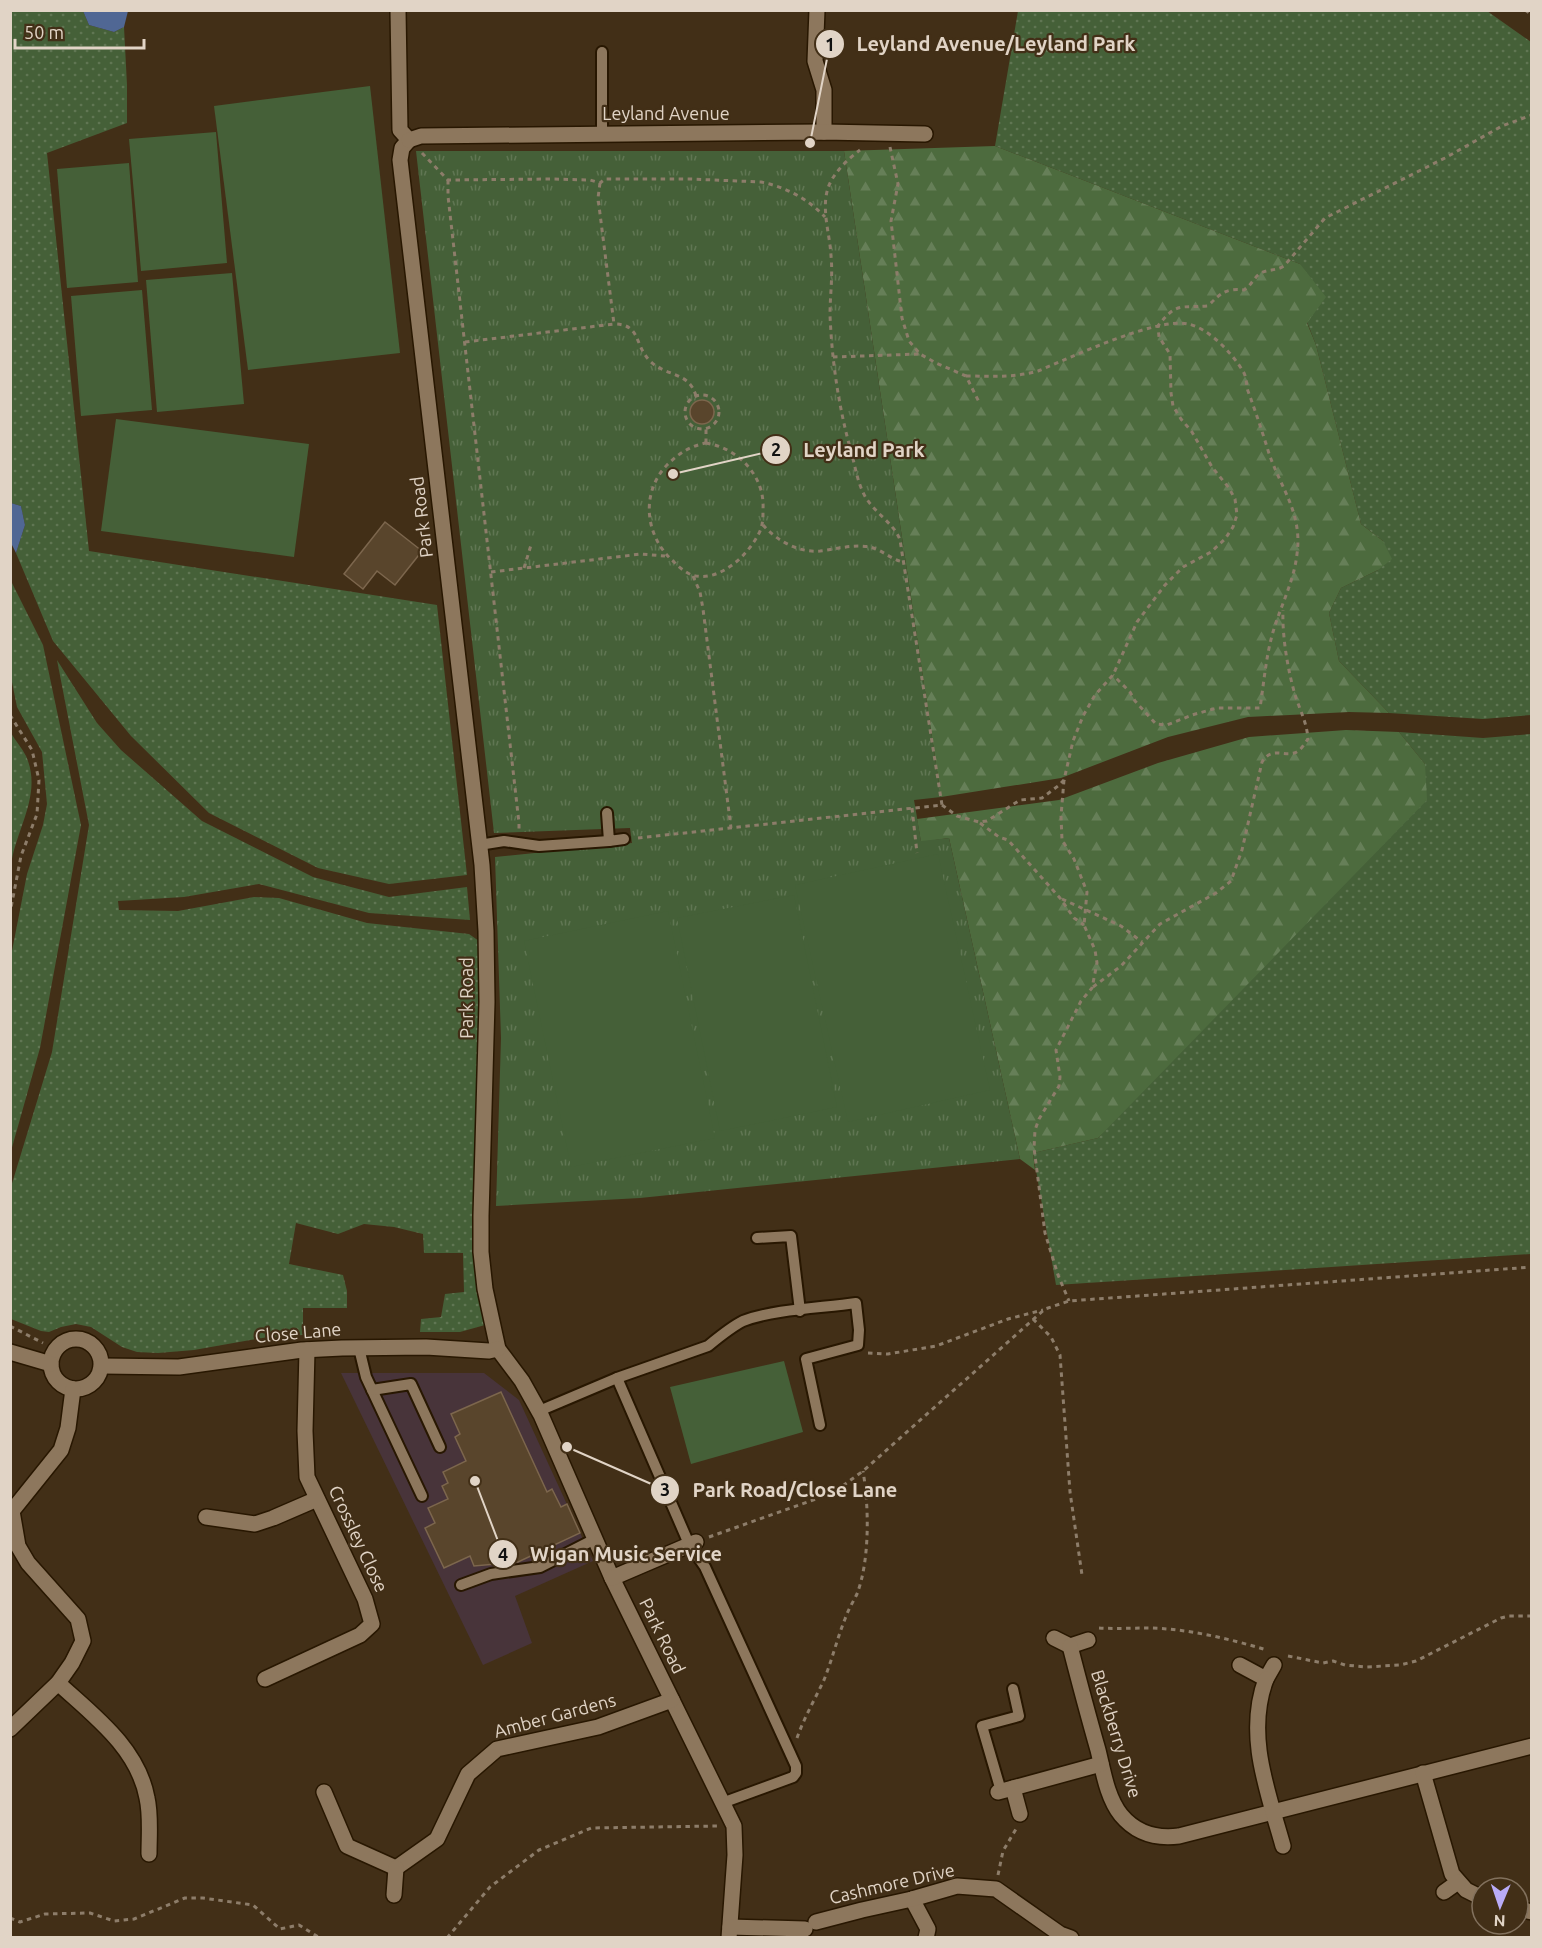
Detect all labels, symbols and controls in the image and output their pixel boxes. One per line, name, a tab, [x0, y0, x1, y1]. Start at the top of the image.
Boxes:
scale bar	[15, 12, 144, 50]
text: 50 m	[24, 22, 64, 42]
callout: Leyland Avenue/Leyland Park	[815, 25, 1147, 63]
text: Leyland Avenue/Leyland Park	[857, 32, 1135, 55]
text: 1	[825, 34, 835, 54]
street label: Leyland Avenue	[602, 103, 730, 123]
callout: Leyland Park	[761, 431, 937, 469]
text: Leyland Park	[803, 438, 925, 461]
text: 2	[771, 439, 781, 459]
street label: Park Road	[406, 476, 436, 559]
street label: Park Road	[456, 957, 476, 1039]
street label: Close Lane	[254, 1318, 342, 1346]
callout: Park Road/Close Lane	[650, 1471, 909, 1509]
text: Park Road/Close Lane	[693, 1478, 897, 1501]
text: 3	[660, 1479, 670, 1499]
street label: Crossley Close	[325, 1482, 392, 1595]
callout: Wigan Music Service	[488, 1535, 734, 1573]
text: Wigan Music Service	[530, 1542, 722, 1565]
text: 4	[498, 1544, 508, 1564]
street label: Park Road	[636, 1595, 690, 1677]
street label: Blackberry Drive	[1088, 1667, 1146, 1800]
street label: Amber Gardens	[492, 1689, 618, 1741]
street label: Cashmore Drive	[827, 1859, 956, 1907]
north arrow	[1470, 1876, 1530, 1936]
text: N	[1493, 1912, 1506, 1930]

